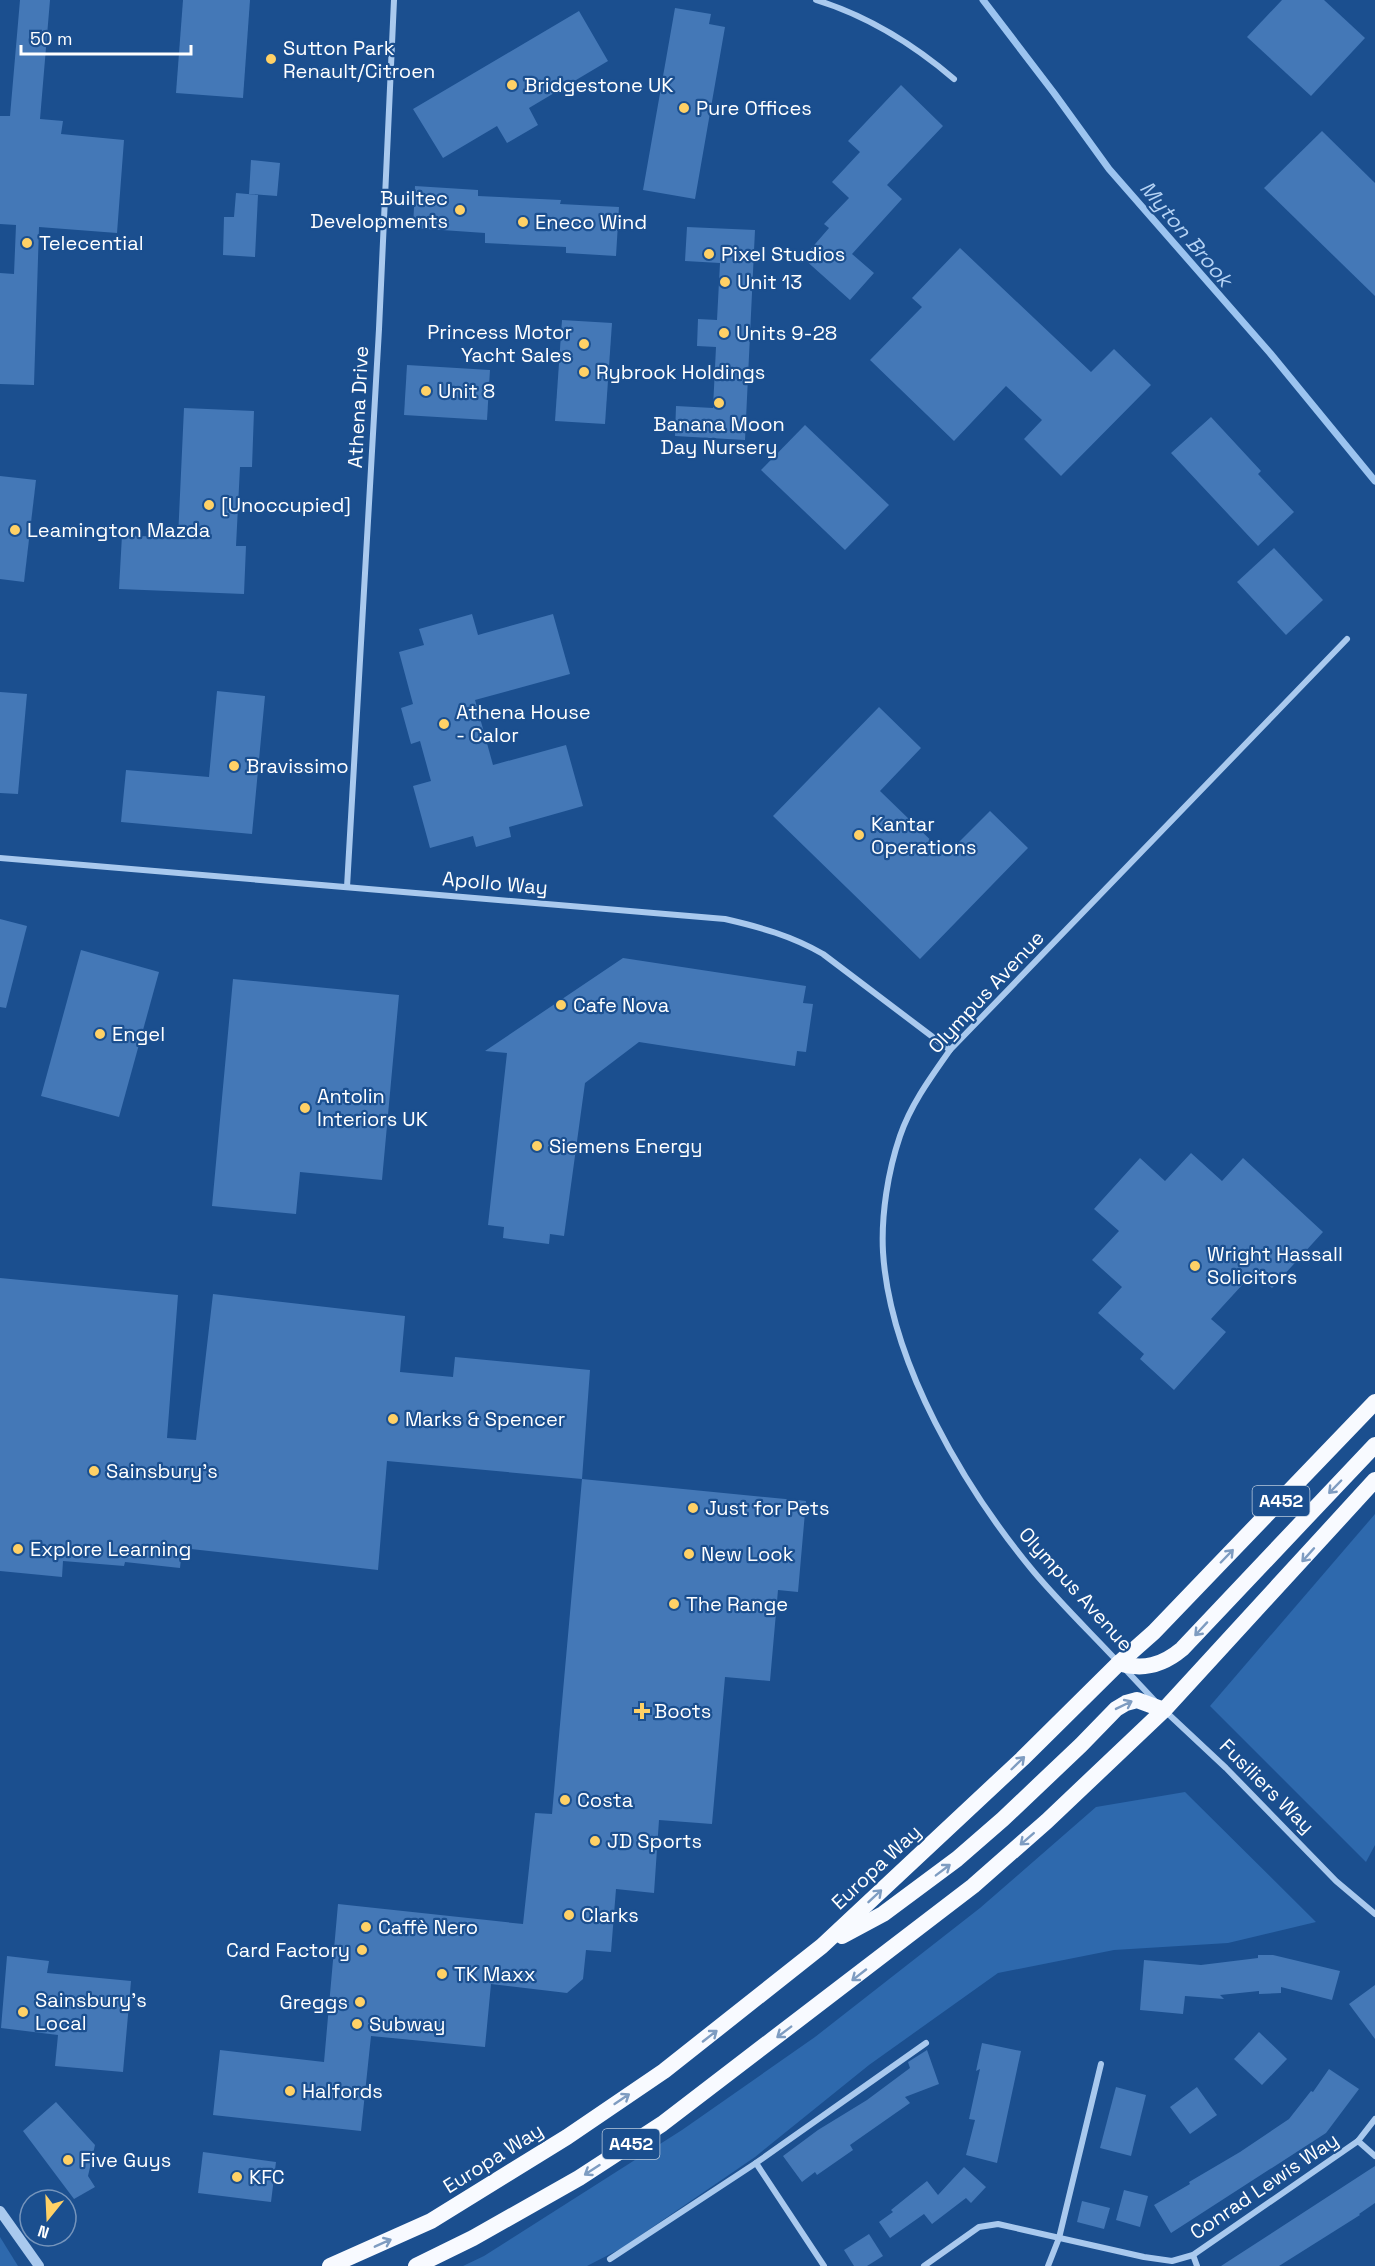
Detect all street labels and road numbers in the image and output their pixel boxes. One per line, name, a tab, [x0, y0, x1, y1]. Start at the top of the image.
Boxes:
street label: Athena Drive	[342, 345, 374, 469]
street label: Apollo Way	[441, 865, 549, 901]
street label: Olympus Avenue	[922, 925, 1050, 1059]
road number: A452	[1252, 1486, 1310, 1516]
street label: Olympus Avenue	[1013, 1521, 1139, 1657]
street label: Fusiliers Way	[1214, 1733, 1320, 1839]
street label: Europa Way	[826, 1819, 926, 1915]
street label: Europa Way	[438, 2117, 548, 2199]
street label: Conrad Lewis Way	[1185, 2127, 1343, 2245]
road number: A452	[602, 2129, 660, 2159]

